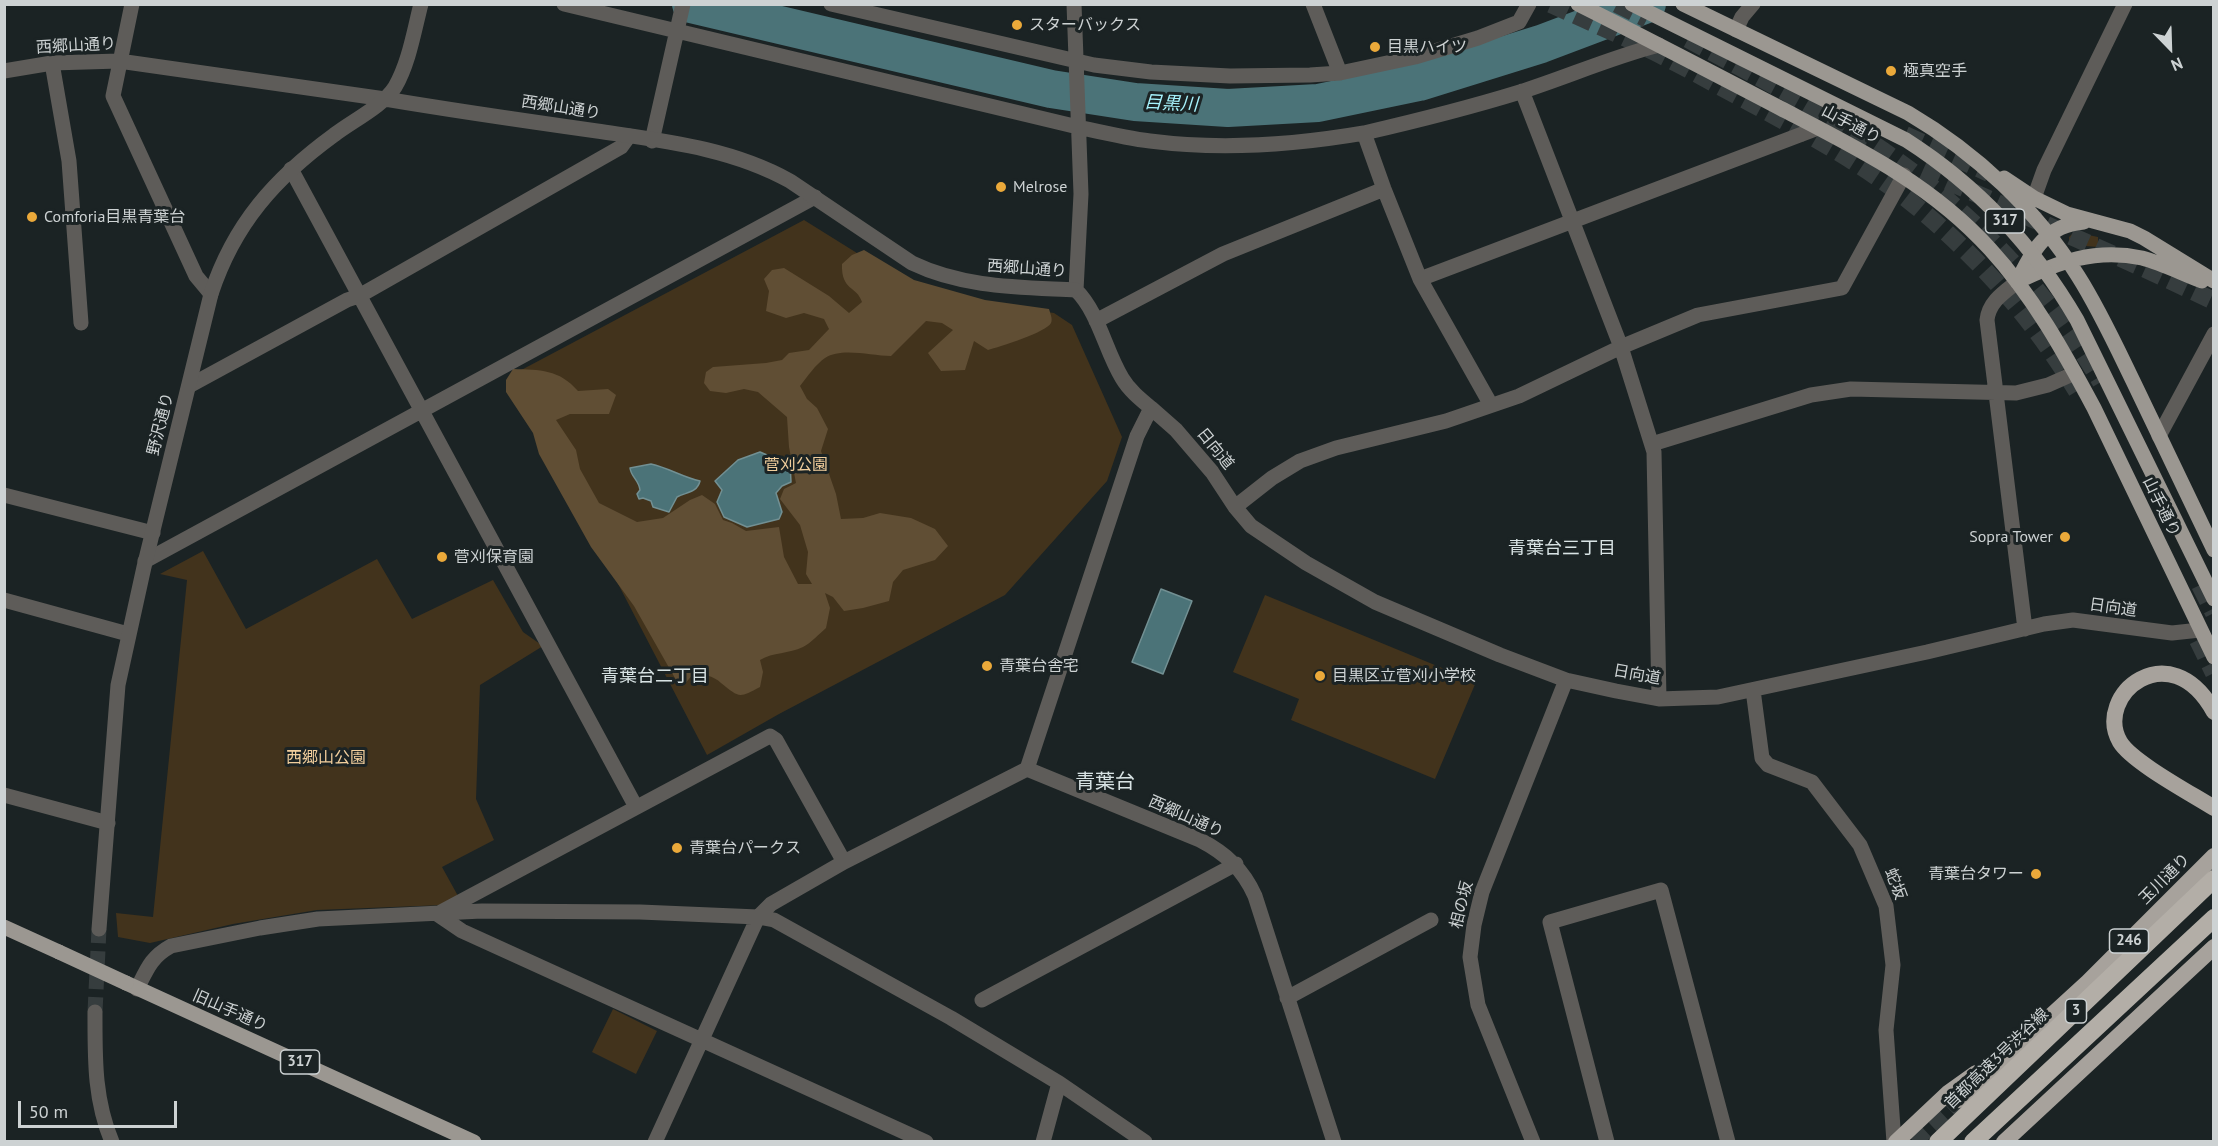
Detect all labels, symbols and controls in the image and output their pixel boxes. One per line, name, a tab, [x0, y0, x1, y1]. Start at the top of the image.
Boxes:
place label: スターバックス	[1029, 15, 1141, 35]
marker: スターバックス	[1010, 18, 1024, 32]
north arrow	[2140, 18, 2200, 78]
street label: 西郷山通り	[36, 34, 116, 58]
place label: 目黒ハイツ	[1387, 37, 1467, 57]
marker: 目黒ハイツ	[1368, 40, 1382, 54]
text: N	[2168, 53, 2186, 76]
place label: 極真空手	[1903, 61, 1967, 81]
marker: 極真空手	[1884, 64, 1898, 78]
street label: 西郷山通り	[520, 92, 602, 124]
water label: 目黒川	[1143, 92, 1199, 116]
street label: 山手通り	[1818, 102, 1884, 148]
place label: Melrose	[1013, 177, 1067, 197]
marker: Melrose	[994, 180, 1008, 194]
place label: Comforia目黒青葉台	[44, 207, 185, 227]
road number: 317	[1986, 209, 2024, 233]
marker: Comforia目黒青葉台	[25, 210, 39, 224]
street label: 西郷山通り	[986, 257, 1068, 281]
street label: 野沢通り	[144, 391, 178, 457]
street label: 日向道	[1192, 424, 1238, 474]
park label: 菅刈公園	[764, 455, 828, 475]
street label: 山手通り	[2138, 474, 2184, 540]
place label: Sopra Tower	[1969, 527, 2053, 547]
marker: Sopra Tower	[2058, 530, 2072, 544]
district label: 青葉台三丁目	[1508, 538, 1616, 560]
place label: 菅刈保育園	[454, 547, 534, 567]
marker: 菅刈保育園	[435, 550, 449, 564]
street label: 日向道	[2088, 595, 2138, 621]
place label: 青葉台舎宅	[999, 656, 1079, 676]
marker: 青葉台舎宅	[980, 659, 994, 673]
street label: 日向道	[1612, 661, 1662, 689]
district label: 青葉台二丁目	[601, 666, 709, 688]
place label: 目黒区立菅刈小学校	[1332, 666, 1476, 686]
marker: 目黒区立菅刈小学校	[1313, 669, 1327, 683]
park label: 西郷山公園	[286, 748, 366, 768]
district label: 青葉台	[1075, 770, 1135, 794]
street label: 西郷山通り	[1146, 792, 1226, 842]
place label: 青葉台パークス	[689, 838, 801, 858]
marker: 青葉台パークス	[670, 841, 684, 855]
street label: 玉川通り	[2136, 850, 2194, 908]
place label: 青葉台タワー	[1928, 864, 2024, 884]
street label: 蛇坂	[1880, 866, 1910, 902]
marker: 青葉台タワー	[2029, 867, 2043, 881]
street label: 相の坂	[1447, 879, 1477, 931]
road number: 246	[2110, 929, 2148, 953]
street label: 旧山手通り	[190, 986, 270, 1036]
road number: 3	[2066, 999, 2086, 1023]
street label: 首都高速3号渋谷線	[1941, 1005, 2053, 1113]
road number: 317	[280, 1050, 320, 1074]
scale bar	[21, 1089, 180, 1127]
text: 50 m	[29, 1100, 68, 1123]

